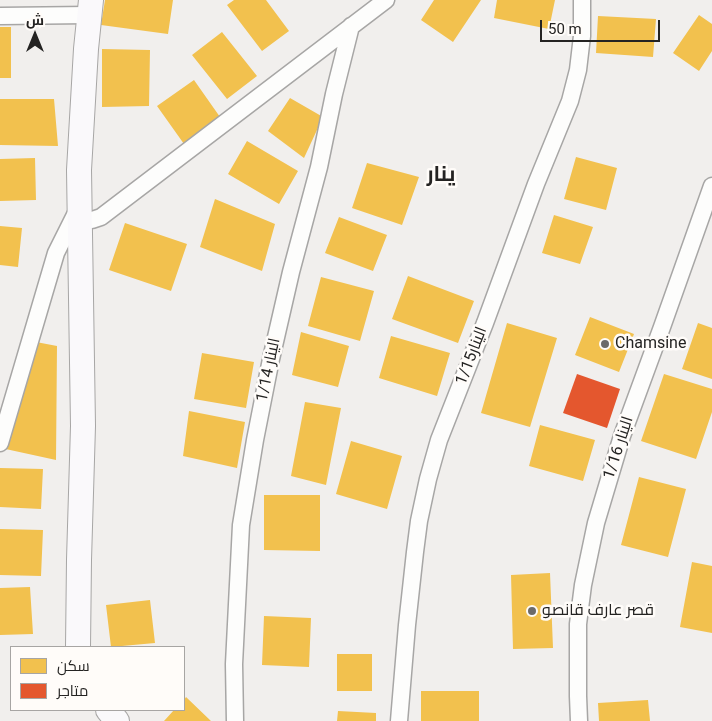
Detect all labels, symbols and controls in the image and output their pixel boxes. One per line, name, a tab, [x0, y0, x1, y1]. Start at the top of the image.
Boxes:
north arrow	[10, 10, 60, 60]
scale bar	[542, 10, 662, 42]
text: ش	[26, 12, 44, 28]
text: 50 m	[548, 20, 582, 38]
district label: ينار	[427, 163, 455, 189]
street label: الينار1/15	[452, 324, 492, 388]
place label: Chamsine	[615, 334, 686, 354]
street label: الينار 1/14	[253, 336, 285, 404]
marker: Chamsine	[599, 338, 611, 350]
street label: الينار 1/16	[600, 414, 638, 482]
place label: قصر عارف قانصو	[542, 601, 654, 621]
marker: قصر عارف قانصو	[526, 605, 538, 617]
legend	[10, 646, 185, 711]
text: سكن	[57, 657, 90, 675]
text: متاجر	[57, 682, 88, 700]

